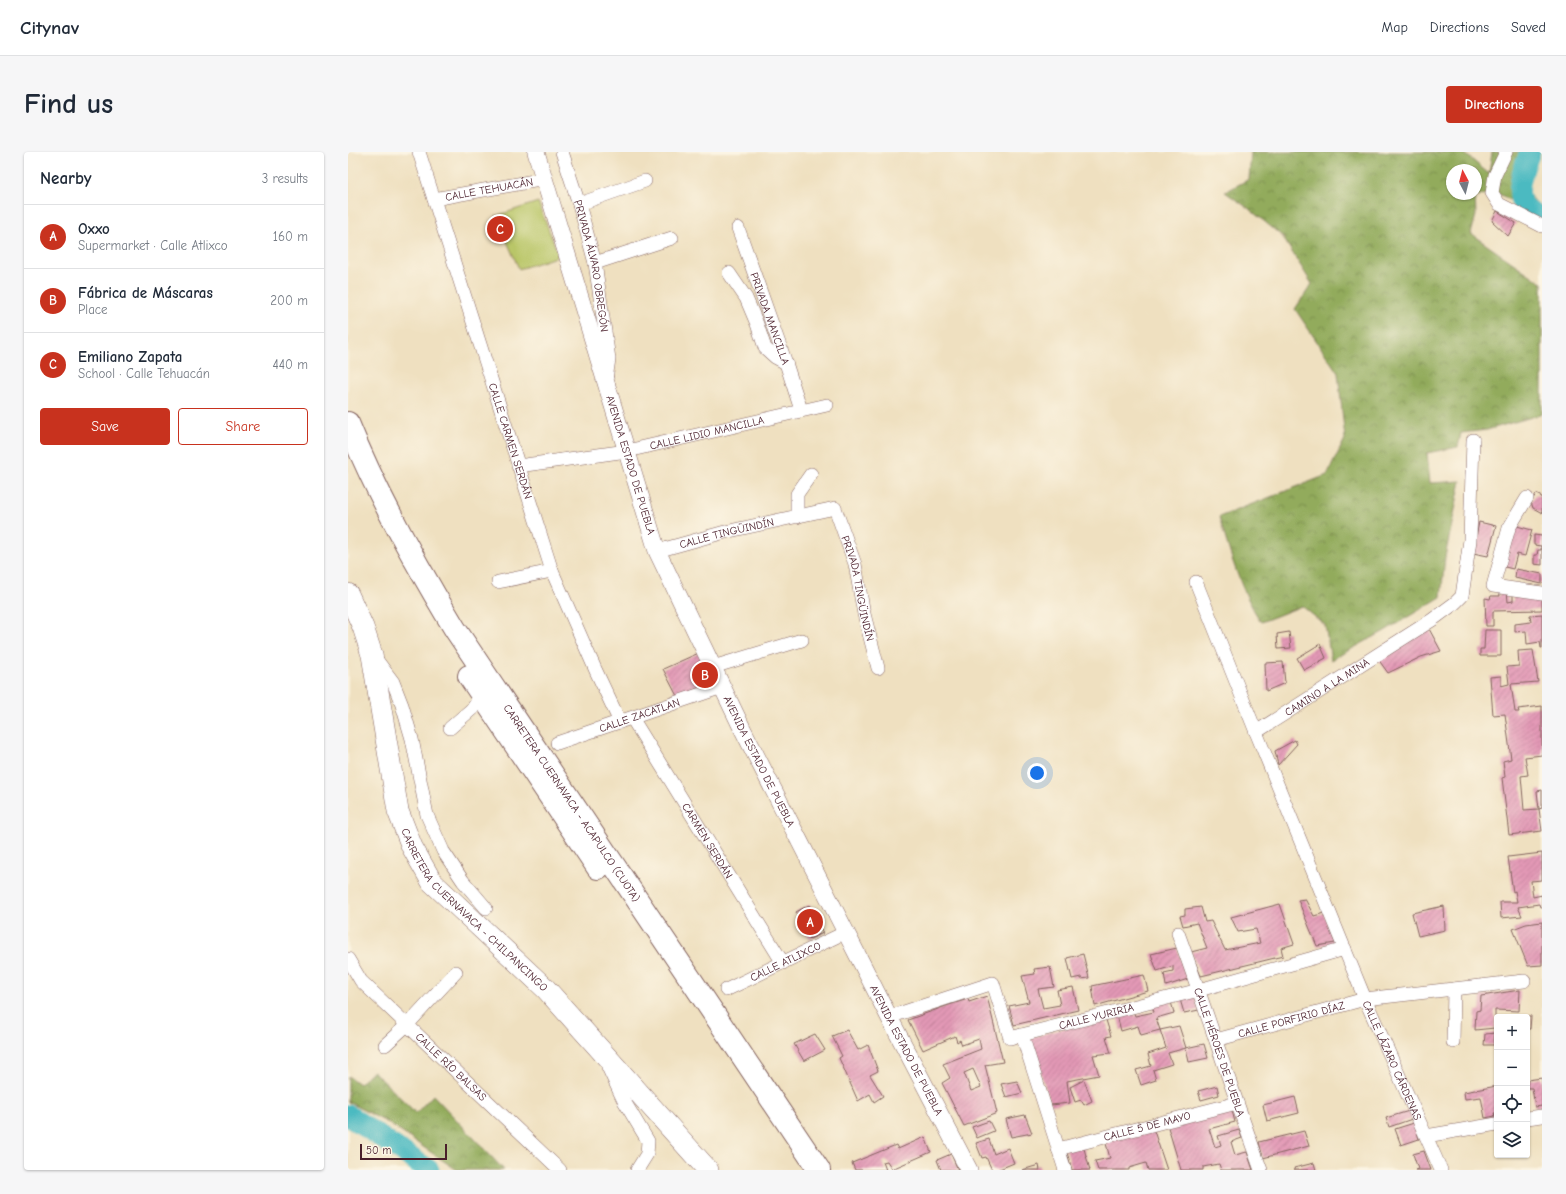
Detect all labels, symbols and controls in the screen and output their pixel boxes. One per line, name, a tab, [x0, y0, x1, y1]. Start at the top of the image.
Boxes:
text: Citynav	[20, 17, 79, 39]
text: Map	[1381, 19, 1408, 36]
text: Directions	[1430, 19, 1489, 36]
text: Saved	[1511, 19, 1546, 36]
button: Directions	[1446, 86, 1542, 123]
text: Find us	[24, 88, 113, 120]
north arrow	[1446, 164, 1482, 200]
text: Nearby	[40, 169, 91, 188]
text: 3 results	[262, 171, 308, 186]
street label: CALLE TEHUACÁN	[444, 175, 534, 204]
street label: PRIVADA ÁLVARO OBREGÓN	[571, 198, 611, 333]
pin: C	[487, 214, 513, 244]
text: Oxxo	[78, 220, 110, 238]
text: A	[49, 229, 57, 244]
text: 160 m	[273, 229, 308, 244]
text: Supermarket · Calle Atlixco	[78, 238, 228, 253]
street label: PRIVADA MANCILLA	[747, 271, 792, 367]
text: Fábrica de Máscaras	[78, 284, 213, 302]
text: B	[49, 293, 57, 308]
text: 200 m	[270, 293, 308, 308]
text: Place	[78, 302, 108, 317]
text: Emiliano Zapata	[78, 348, 182, 366]
text: C	[49, 357, 57, 372]
text: 440 m	[272, 357, 308, 372]
text: School · Calle Tehuacán	[78, 366, 210, 381]
street label: CALLE CARMEN SERDÁN	[486, 381, 535, 501]
street label: AVENIDA ESTADO DE PUEBLA	[603, 394, 658, 537]
button: Save	[40, 408, 170, 445]
button: Share	[178, 408, 308, 445]
street label: CALLE LIDIO MANCILLA	[649, 414, 766, 453]
street label: CALLE TINGÜINDÍN	[678, 515, 775, 551]
street label: PRIVADA TINGÜINDÍN	[838, 534, 877, 643]
street label: CAMINO A LA MINA	[1282, 655, 1372, 719]
pin: B	[692, 660, 718, 690]
street label: AVENIDA ESTADO DE PUEBLA	[721, 694, 798, 830]
street label: CALLE ZACATLAN	[597, 696, 682, 735]
street label: CARRETERA CUERNAVACA - ACAPULCO (CUOTA)	[501, 702, 643, 904]
your location	[1027, 763, 1047, 783]
street label: CARMEN SERDÁN	[679, 801, 735, 881]
street label: CARRETERA CUERNAVACA - CHILPANCINGO	[398, 826, 550, 994]
pin: A	[797, 907, 823, 937]
street label: CALLE ATLIXCO	[748, 939, 823, 984]
street label: AVENIDA ESTADO DE PUEBLA	[867, 983, 946, 1118]
street label: CALLE HÉROES DE PUEBLA	[1191, 986, 1248, 1119]
street label: CALLE PORFIRIO DÍAZ	[1237, 999, 1347, 1041]
street label: CALLE LÁZARO CÁRDENAS	[1360, 999, 1424, 1122]
street label: CALLE YURIRIA	[1058, 1001, 1136, 1032]
map controls	[1494, 1014, 1530, 1158]
button: +	[1494, 1014, 1530, 1050]
street label: CALLE RÍO BALSAS	[413, 1030, 489, 1104]
button: −	[1494, 1050, 1530, 1086]
button: locate	[1494, 1086, 1530, 1122]
street label: CALLE 5 DE MAYO	[1102, 1109, 1192, 1144]
button: layers	[1494, 1122, 1530, 1158]
scale bar	[360, 1142, 447, 1161]
text: 50 m	[366, 1144, 391, 1157]

